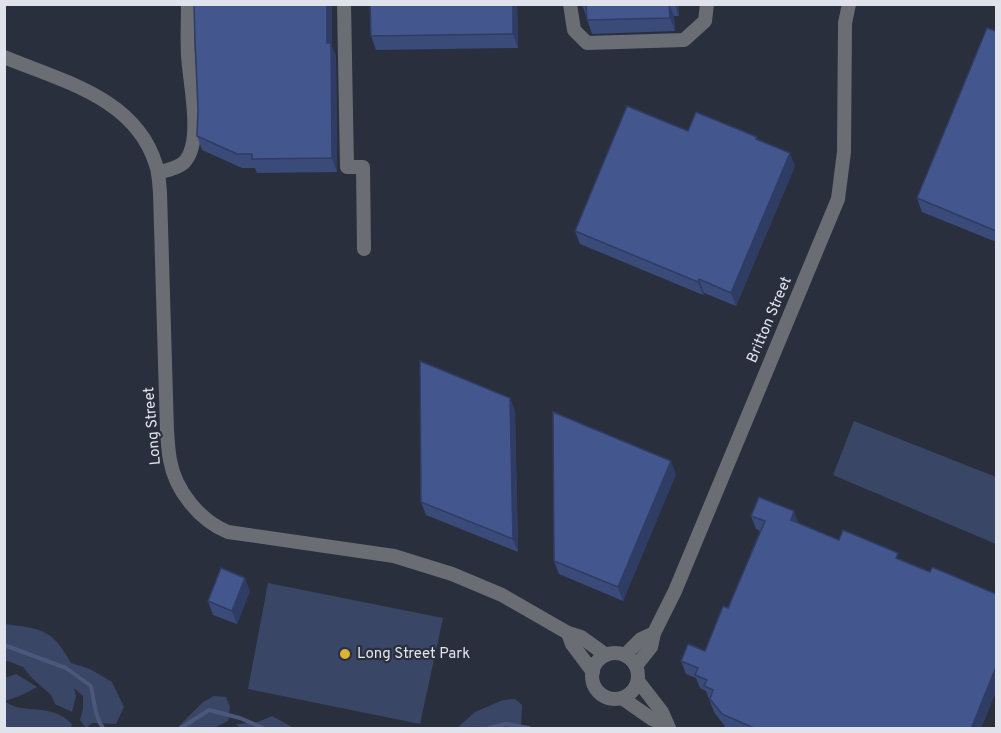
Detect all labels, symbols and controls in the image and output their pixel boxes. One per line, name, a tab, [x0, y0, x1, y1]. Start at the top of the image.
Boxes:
street label: Britton Street	[743, 274, 797, 366]
street label: Long Street	[140, 386, 166, 466]
place label: Long Street Park	[357, 645, 470, 664]
marker: Long Street Park	[338, 647, 352, 661]

